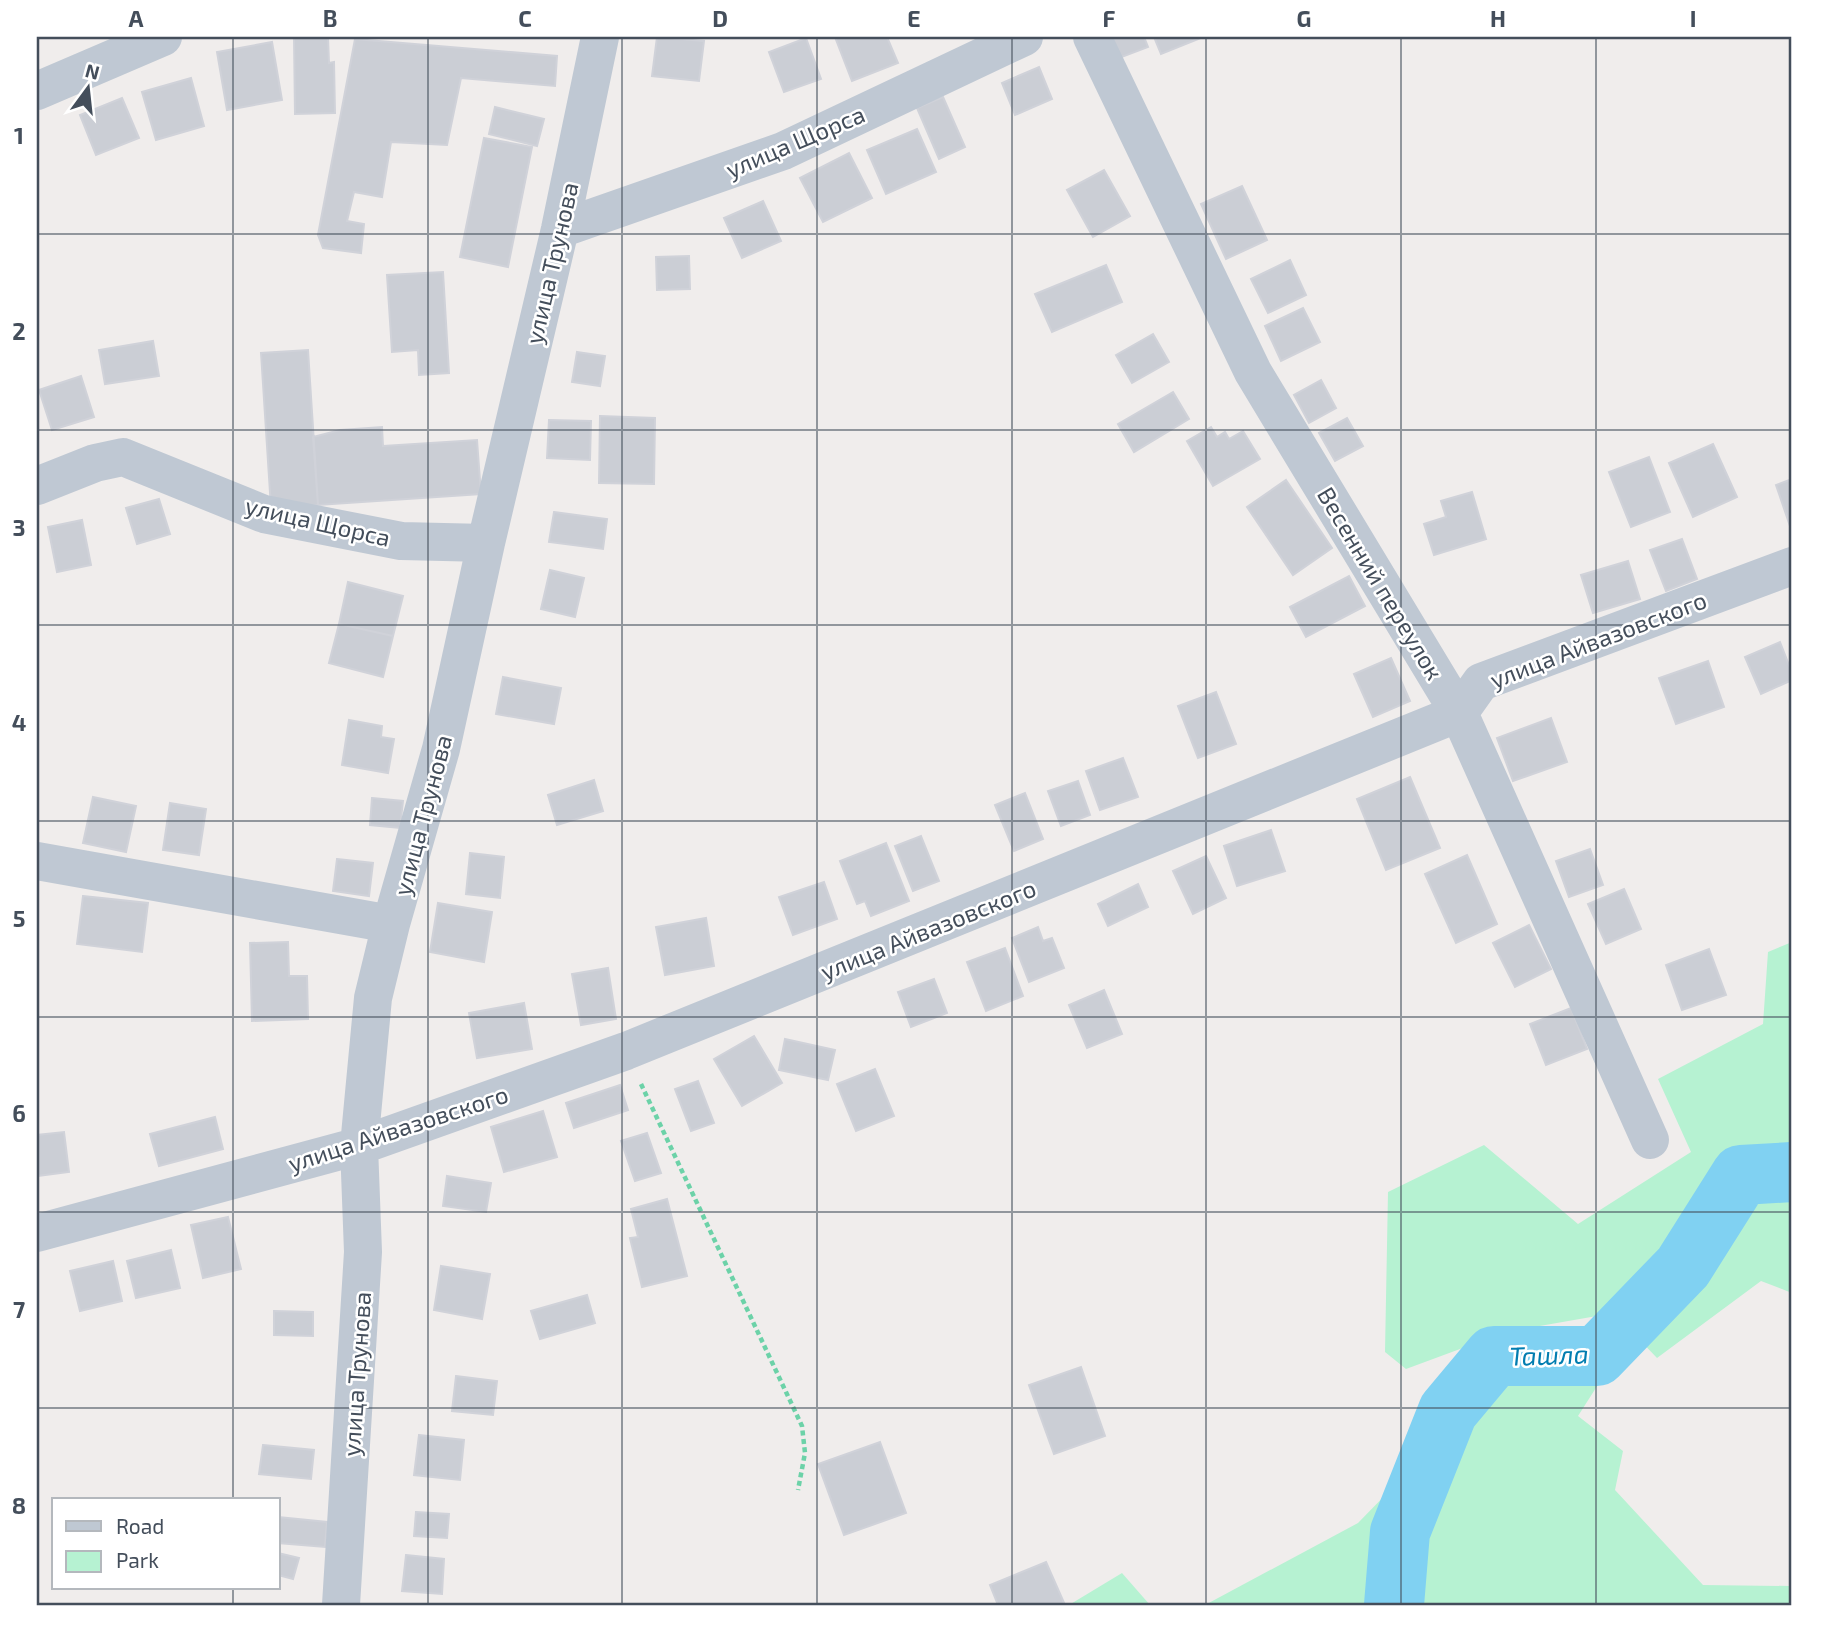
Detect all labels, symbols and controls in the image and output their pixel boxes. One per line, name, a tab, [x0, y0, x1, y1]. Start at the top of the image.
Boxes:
text: A	[128, 4, 144, 32]
text: B	[323, 4, 337, 32]
text: C	[518, 4, 532, 32]
text: D	[712, 4, 728, 32]
text: E	[907, 4, 921, 32]
text: F	[1103, 4, 1116, 32]
text: G	[1297, 4, 1311, 32]
text: H	[1490, 4, 1506, 32]
text: I	[1690, 4, 1696, 32]
north arrow	[52, 52, 122, 122]
text: N	[83, 58, 102, 84]
street label: улица Щорса	[721, 99, 869, 184]
text: 1	[14, 121, 24, 149]
street label: улица Трунова	[518, 179, 585, 347]
text: 2	[12, 317, 26, 345]
street label: Весенний переулок	[1311, 481, 1450, 685]
street label: улица Щорса	[242, 490, 393, 553]
text: 3	[12, 513, 26, 541]
street label: улица Айвазовского	[1486, 584, 1711, 695]
text: 4	[12, 708, 26, 736]
street label: улица Трунова	[387, 731, 458, 899]
street label: улица Айвазовского	[816, 873, 1040, 986]
text: 5	[13, 904, 25, 932]
street label: улица Айвазовского	[284, 1079, 512, 1178]
text: 6	[12, 1099, 26, 1127]
street label: улица Трунова	[336, 1291, 377, 1457]
text: 7	[13, 1295, 25, 1323]
water label: Ташла	[1509, 1337, 1589, 1371]
text: 8	[12, 1491, 26, 1519]
legend	[52, 1498, 280, 1590]
text: Road	[116, 1513, 164, 1538]
text: Park	[116, 1547, 159, 1572]

